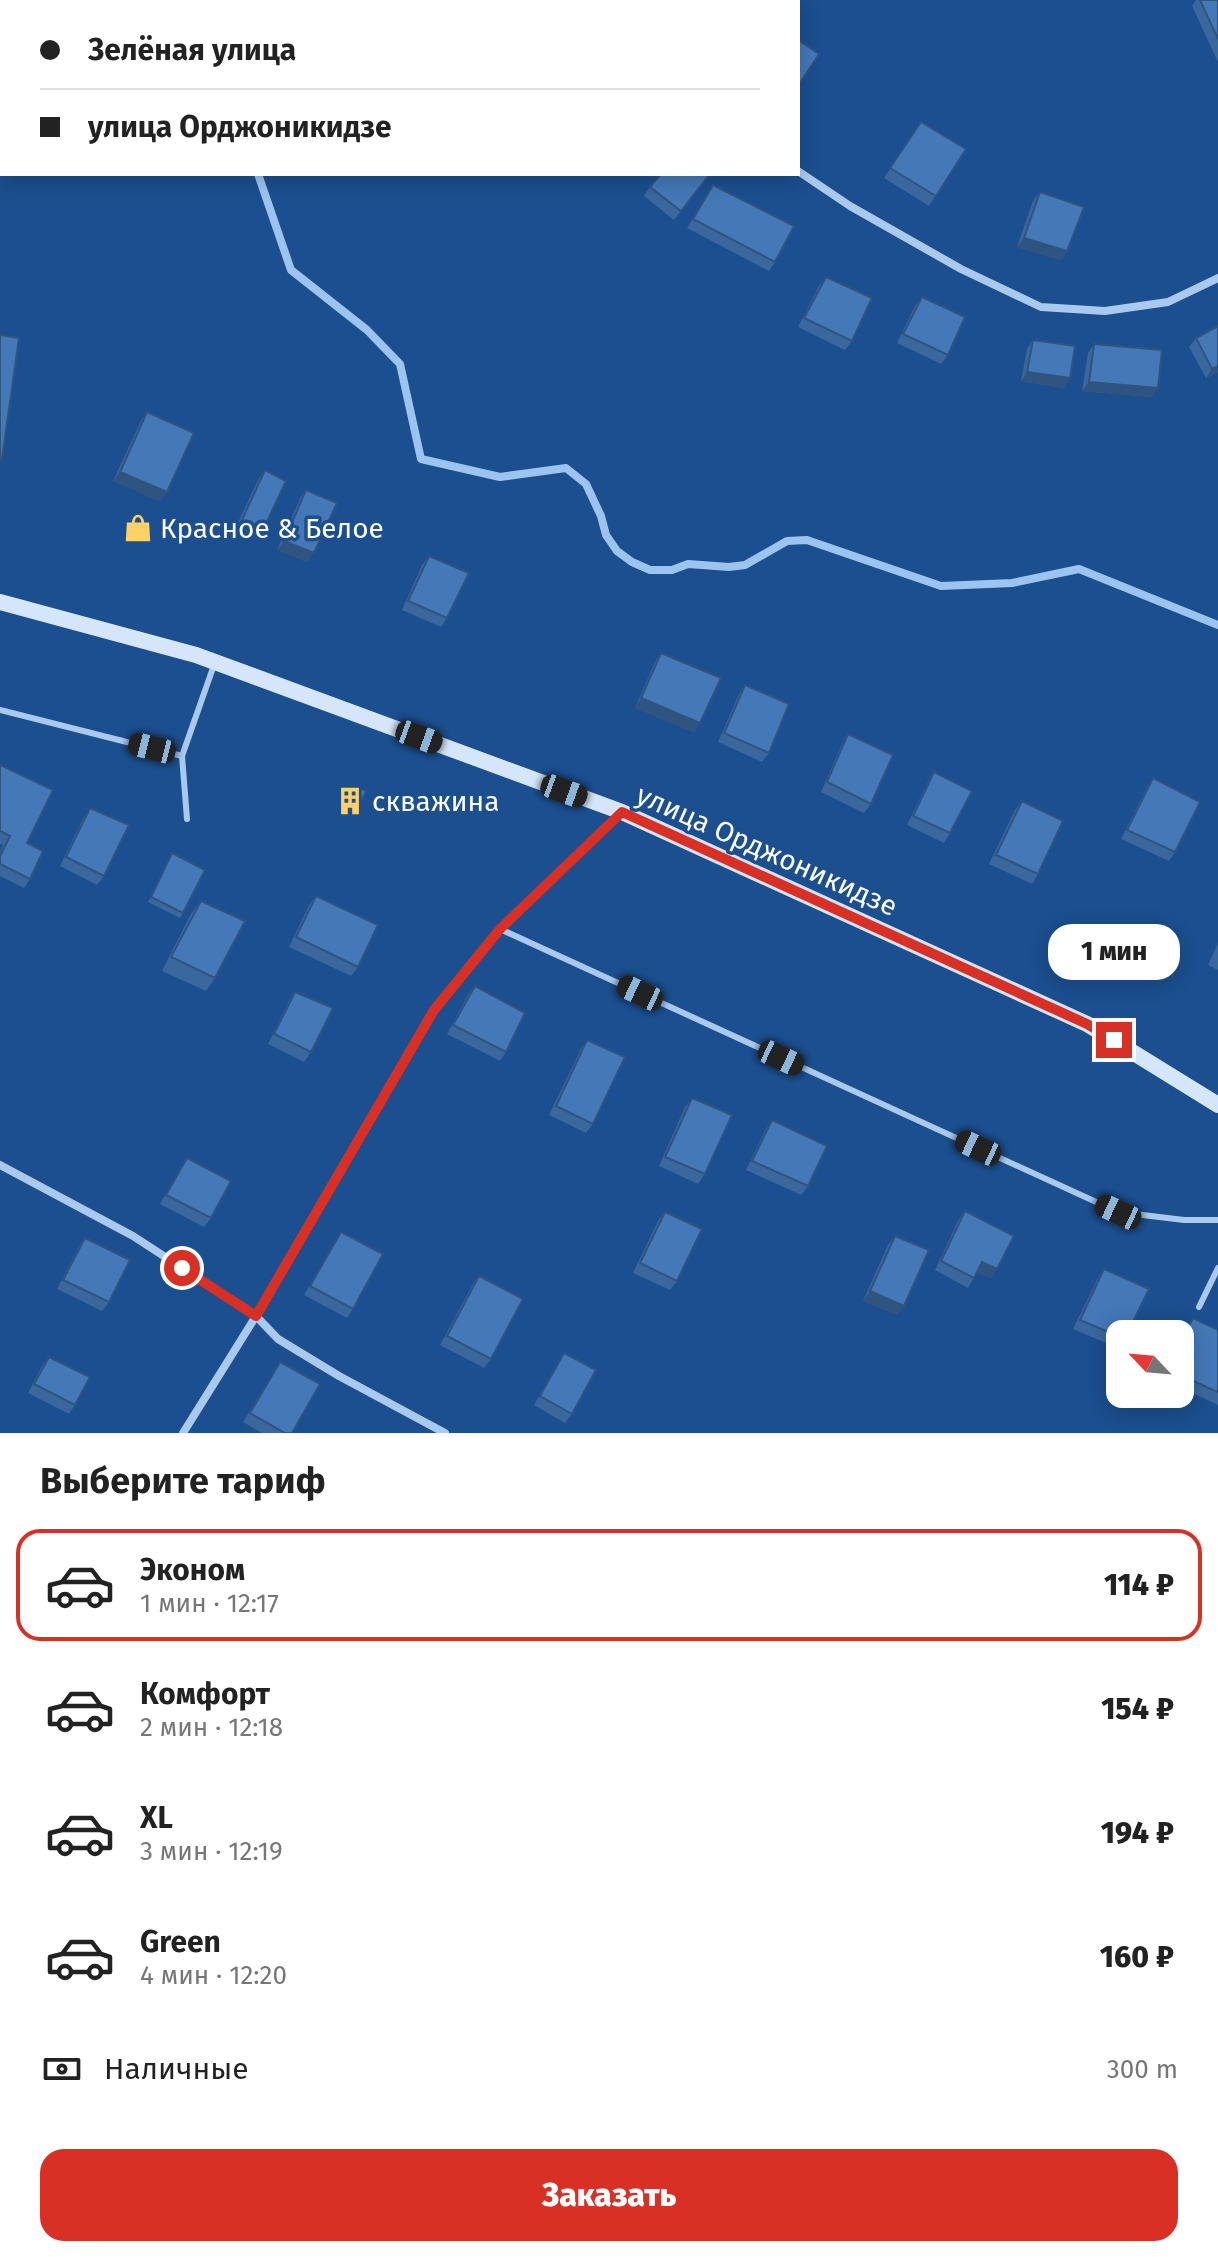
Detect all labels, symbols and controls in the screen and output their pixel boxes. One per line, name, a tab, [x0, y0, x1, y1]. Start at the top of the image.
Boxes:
text: Зелёная улица	[88, 32, 296, 68]
text: улица Орджоникидзе	[88, 109, 391, 145]
place label: Красное & Белое	[160, 512, 384, 545]
shop icon: Красное & Белое	[123, 513, 153, 543]
car	[392, 718, 446, 756]
car	[126, 731, 178, 765]
car	[537, 772, 591, 810]
street label: улица Орджоникидзе	[631, 778, 903, 923]
place label: скважина	[372, 785, 499, 818]
building icon: скважина	[335, 786, 365, 816]
callout: 1 мин	[1048, 924, 1180, 980]
text: 1 мин	[1081, 936, 1147, 967]
car	[613, 972, 667, 1014]
route end	[1096, 1022, 1132, 1058]
car	[754, 1037, 808, 1079]
car	[951, 1127, 1005, 1169]
car	[1091, 1191, 1145, 1233]
route start	[164, 1250, 200, 1286]
north arrow	[1106, 1320, 1194, 1408]
map controls	[1106, 1320, 1194, 1408]
text: Выберите тариф	[40, 1459, 326, 1503]
icon: car	[44, 1549, 116, 1621]
text: Эконом	[140, 1552, 245, 1588]
text: 114 ₽	[1104, 1567, 1174, 1603]
text: 1 мин · 12:17	[140, 1588, 279, 1619]
icon: car	[44, 1673, 116, 1745]
text: Комфорт	[140, 1676, 270, 1712]
text: 154 ₽	[1101, 1691, 1174, 1727]
text: 2 мин · 12:18	[140, 1712, 283, 1743]
icon: car	[44, 1797, 116, 1869]
text: XL	[140, 1800, 173, 1836]
text: 194 ₽	[1101, 1815, 1174, 1851]
text: 3 мин · 12:19	[140, 1836, 283, 1867]
icon: car	[44, 1921, 116, 1993]
text: Green	[140, 1924, 221, 1960]
text: 160 ₽	[1100, 1939, 1174, 1975]
text: 4 мин · 12:20	[140, 1960, 287, 1991]
icon: cash	[40, 2047, 84, 2091]
text: Наличные	[104, 2051, 249, 2087]
text: 300 m	[1107, 2054, 1178, 2085]
button: Заказать	[40, 2149, 1178, 2241]

